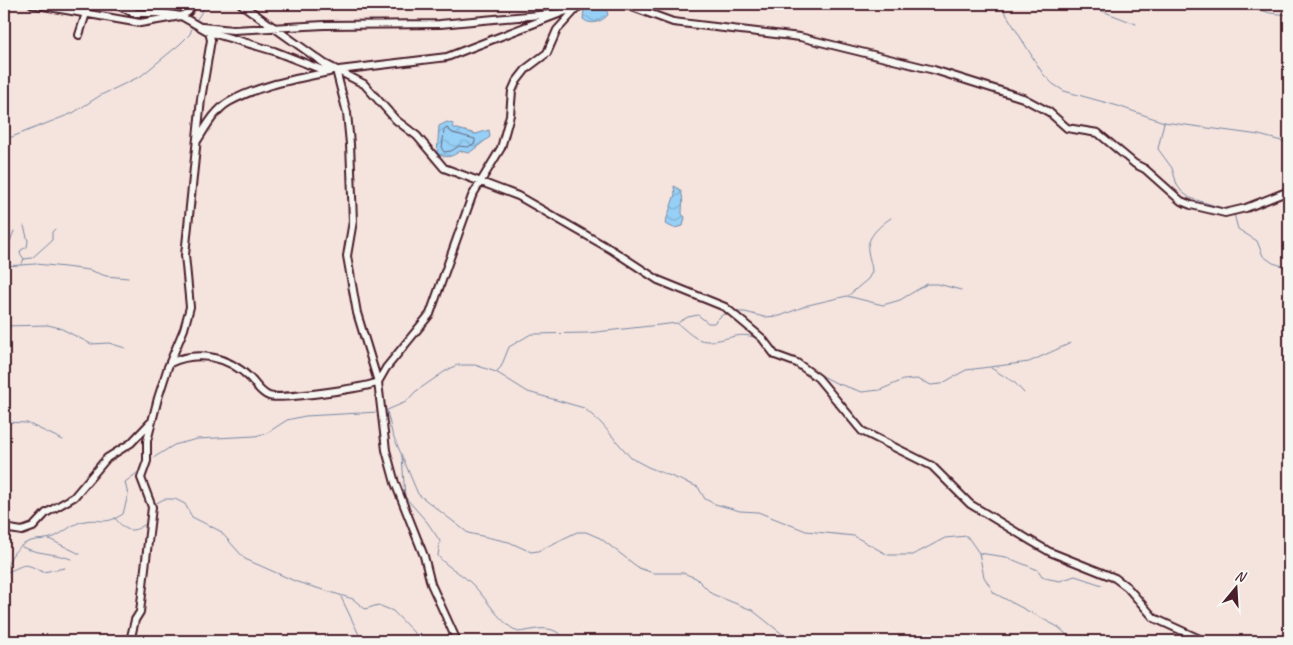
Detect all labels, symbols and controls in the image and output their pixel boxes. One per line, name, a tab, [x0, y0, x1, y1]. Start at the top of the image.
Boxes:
north arrow	[1210, 562, 1260, 612]
text: N	[1233, 567, 1249, 586]

